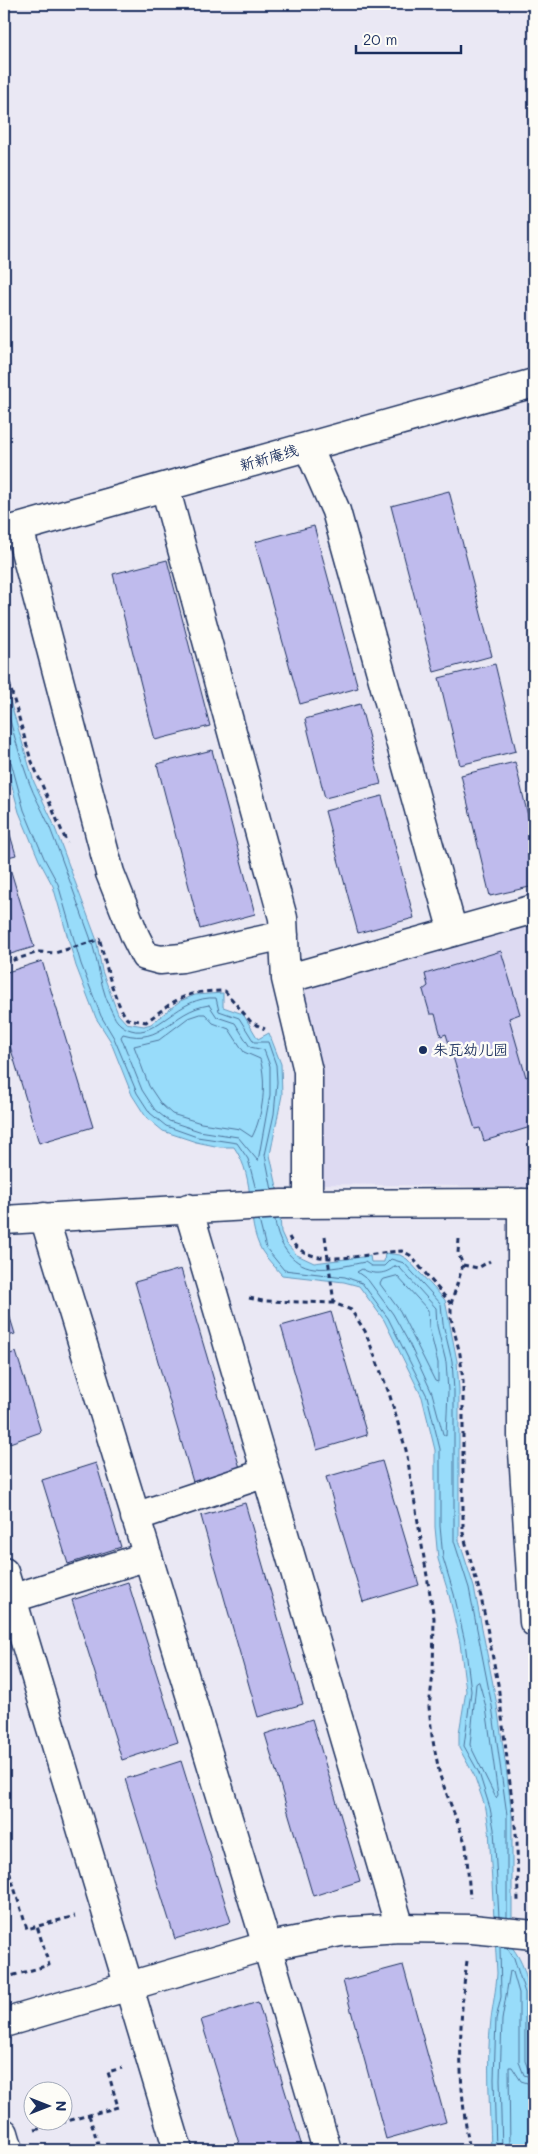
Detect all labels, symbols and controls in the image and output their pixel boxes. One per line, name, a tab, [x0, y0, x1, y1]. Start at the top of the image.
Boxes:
scale bar	[356, 22, 460, 54]
text: 20 m	[363, 29, 397, 49]
street label: 新新庵线	[237, 439, 300, 475]
place label: 朱瓦幼儿园	[433, 1039, 508, 1059]
marker: 朱瓦幼儿园	[417, 1044, 429, 1056]
north arrow	[22, 2082, 72, 2132]
text: N	[52, 2101, 71, 2111]

